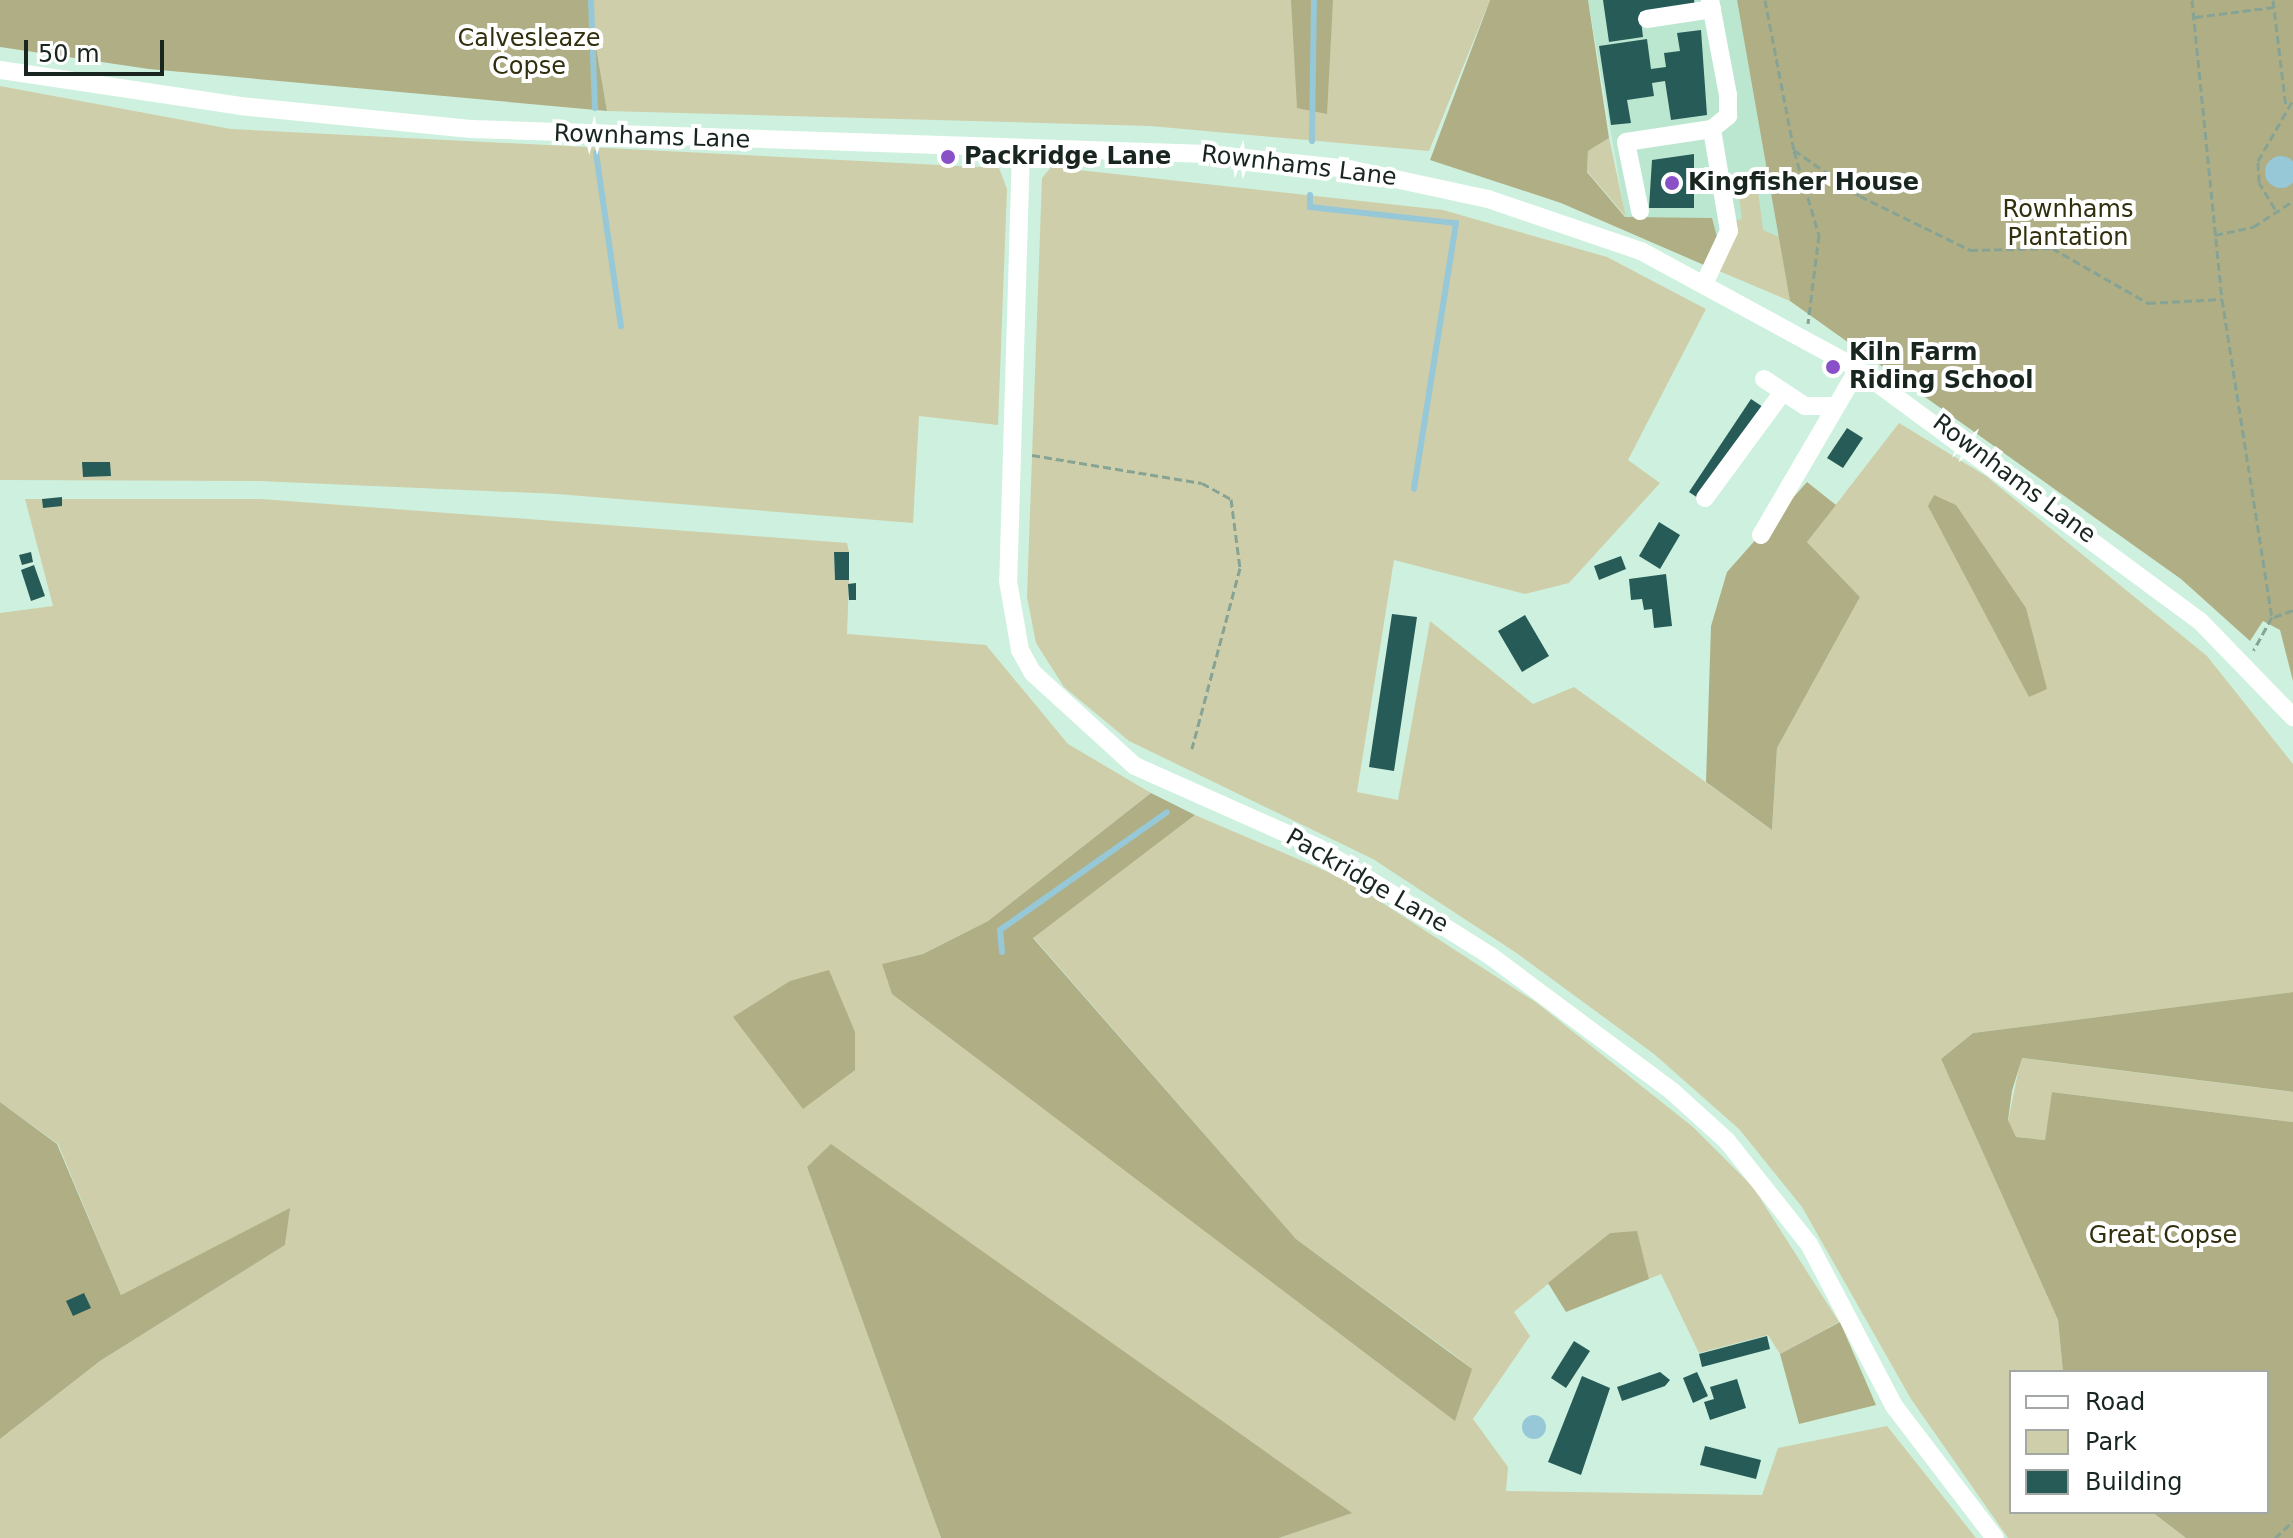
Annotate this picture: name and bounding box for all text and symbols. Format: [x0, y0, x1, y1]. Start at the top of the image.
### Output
scale bar [28, 24, 168, 74]
park label: Calvesleaze Copse [457, 25, 601, 81]
text: 50 m [38, 40, 100, 68]
street label: Rownhams Lane [553, 119, 751, 155]
street label: Rownhams Lane [1200, 140, 1398, 192]
place label: Packridge Lane [964, 143, 1171, 171]
marker: Packridge Lane [939, 148, 957, 166]
place label: Kingfisher House [1688, 169, 1919, 197]
marker: Kingfisher House [1663, 174, 1681, 192]
park label: Rownhams Plantation [2003, 196, 2133, 252]
place label: Kiln Farm Riding School [1849, 339, 2034, 395]
marker: Kiln Farm Riding School [1824, 358, 1842, 376]
street label: Rownhams Lane [1927, 408, 2101, 550]
street label: Packridge Lane [1281, 823, 1453, 939]
park label: Great Copse [2089, 1222, 2237, 1250]
legend [2009, 1370, 2269, 1514]
text: Road [2085, 1388, 2145, 1416]
text: Park [2085, 1428, 2137, 1456]
text: Building [2085, 1468, 2182, 1496]

